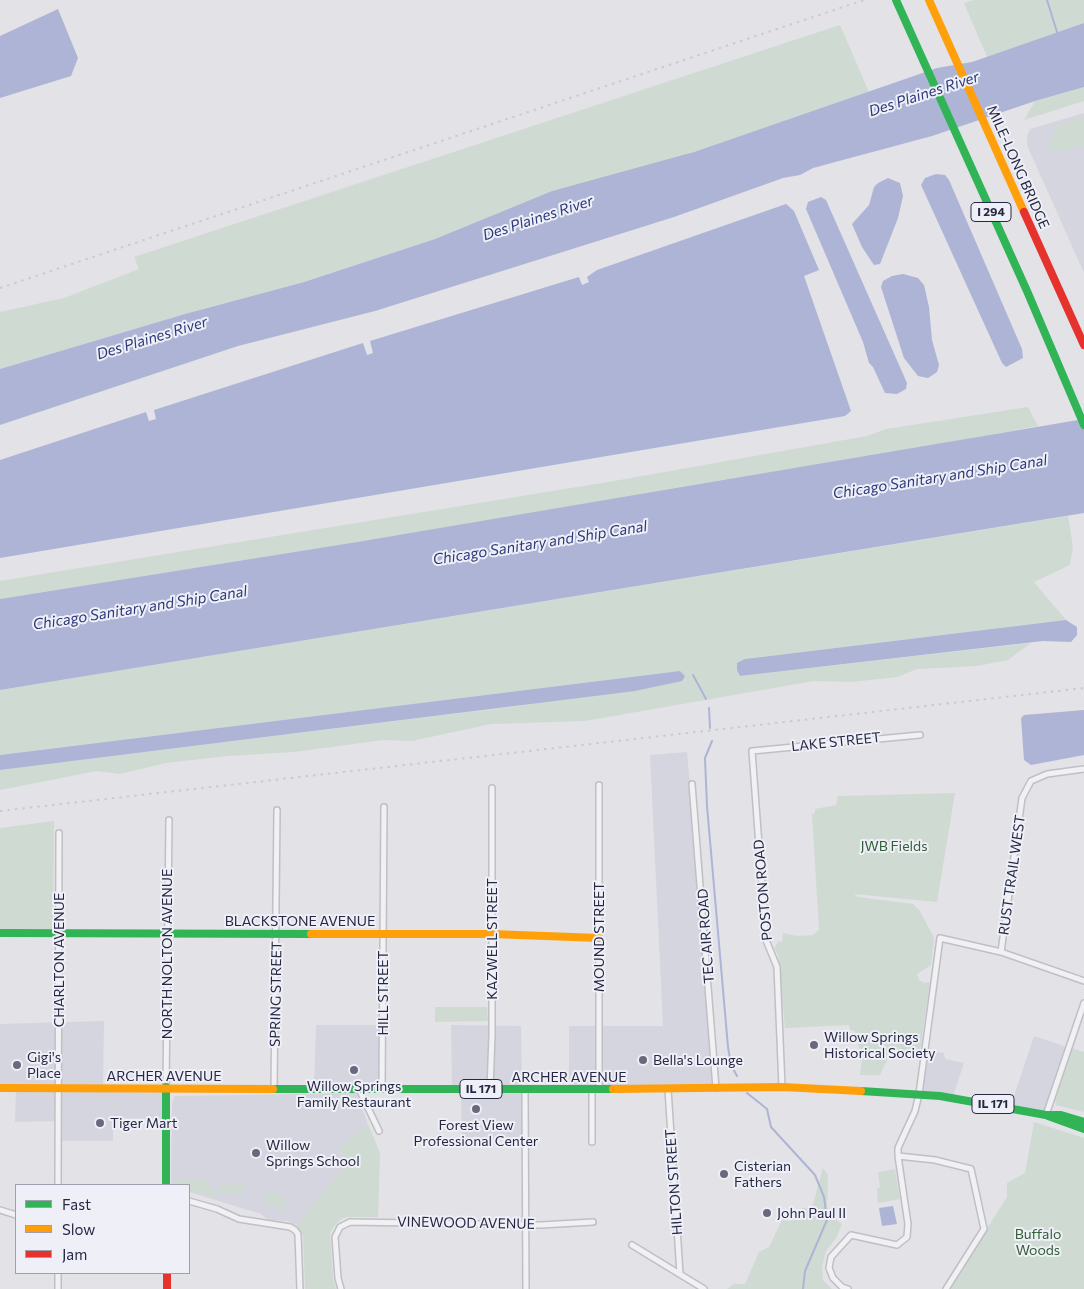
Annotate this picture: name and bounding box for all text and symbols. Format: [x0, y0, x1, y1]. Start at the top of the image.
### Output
water label: Des Plaines River [866, 68, 982, 120]
street label: MILE-LONG BRIDGE [983, 103, 1053, 231]
water label: Des Plaines River [480, 192, 596, 244]
road number: I 294 [971, 202, 1011, 222]
water label: Des Plaines River [94, 313, 210, 363]
water label: Chicago Sanitary and Ship Canal [831, 451, 1049, 503]
water label: Chicago Sanitary and Ship Canal [431, 517, 649, 569]
water label: Chicago Sanitary and Ship Canal [31, 582, 249, 634]
street label: LAKE STREET [790, 729, 882, 755]
street label: RUST TRAIL WEST [995, 814, 1029, 936]
park label: JWB Fields [860, 838, 928, 854]
street label: POSTON ROAD [750, 839, 776, 941]
street label: NORTH NOLTON AVENUE [159, 869, 175, 1039]
street label: KAZWELL STREET [484, 878, 500, 1000]
street label: MOUND STREET [591, 882, 607, 992]
street label: TEC AIR ROAD [694, 888, 718, 984]
street label: CHARLTON AVENUE [51, 893, 67, 1027]
street label: BLACKSTONE AVENUE [225, 913, 375, 929]
street label: SPRING STREET [267, 941, 285, 1047]
street label: HILL STREET [375, 950, 391, 1036]
place label: Willow Springs Historical Society [824, 1029, 935, 1062]
marker: Willow Springs Historical Society [808, 1039, 820, 1051]
place label: Gigi's Place [27, 1049, 61, 1082]
place label: Bella's Lounge [653, 1052, 743, 1068]
marker: Bella's Lounge [637, 1054, 649, 1066]
marker: Gigi's Place [11, 1059, 23, 1071]
marker: Willow Springs Family Restaurant [348, 1064, 360, 1076]
street label: ARCHER AVENUE [107, 1068, 221, 1084]
street label: ARCHER AVENUE [512, 1069, 626, 1085]
place label: Willow Springs Family Restaurant [297, 1078, 411, 1110]
road number: IL 171 [460, 1080, 502, 1098]
road number: IL 171 [972, 1094, 1014, 1114]
marker: Forest View Professional Center [470, 1103, 482, 1115]
place label: Tiger Mart [110, 1115, 178, 1131]
marker: Tiger Mart [94, 1117, 106, 1129]
place label: Forest View Professional Center [414, 1117, 538, 1150]
street label: HILTON STREET [662, 1128, 686, 1236]
place label: Willow Springs School [266, 1137, 360, 1170]
marker: Willow Springs School [250, 1147, 262, 1159]
place label: Cisterian Fathers [734, 1158, 791, 1190]
marker: Cisterian Fathers [718, 1168, 730, 1180]
legend [15, 1184, 190, 1274]
text: Fast [62, 1195, 91, 1213]
place label: John Paul II [777, 1205, 846, 1221]
marker: John Paul II [761, 1207, 773, 1219]
street label: VINEWOOD AVENUE [397, 1213, 535, 1233]
text: Slow [62, 1220, 95, 1238]
park label: Buffalo Woods [1015, 1226, 1061, 1258]
text: Jam [62, 1245, 87, 1263]

